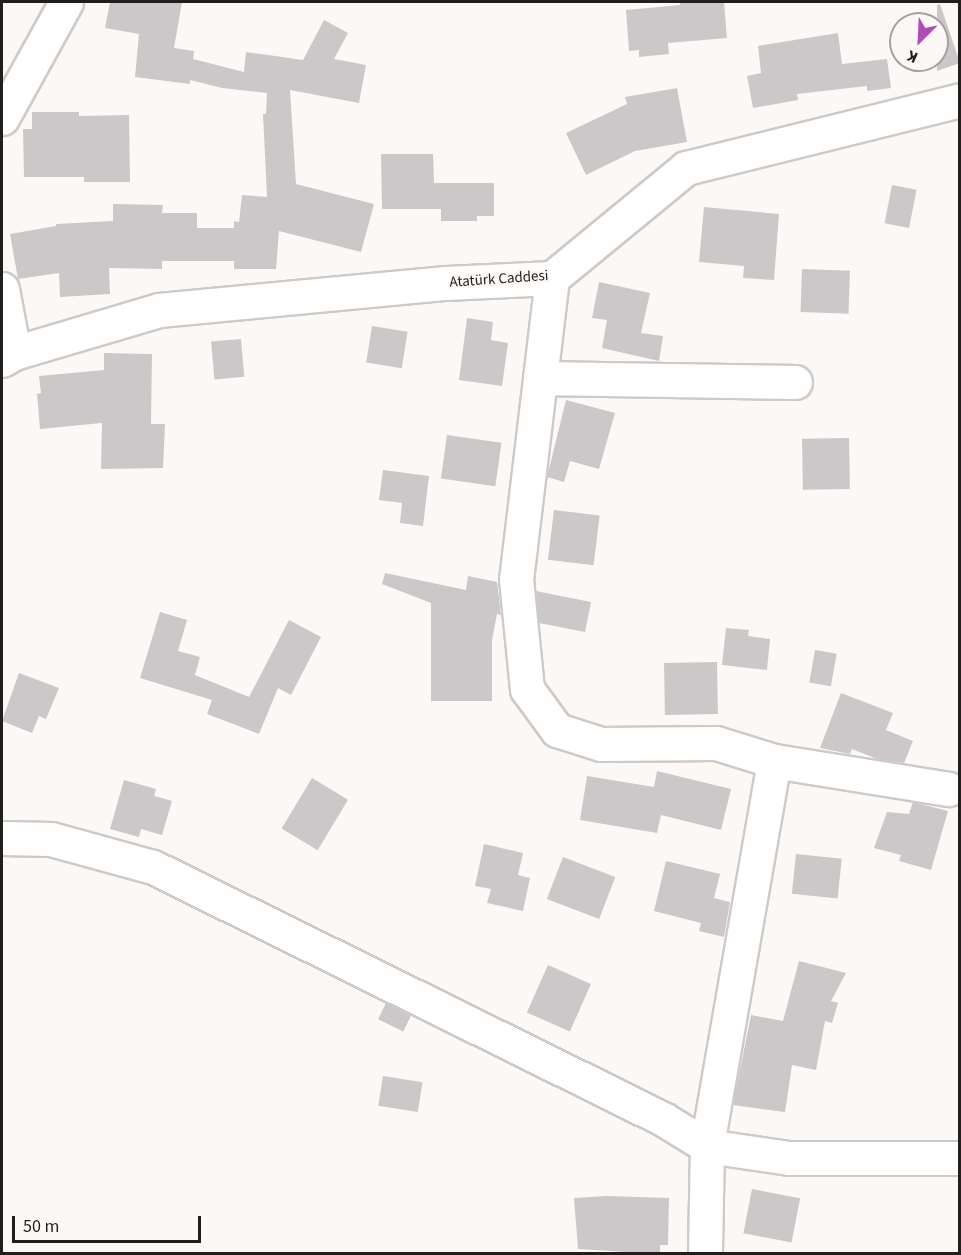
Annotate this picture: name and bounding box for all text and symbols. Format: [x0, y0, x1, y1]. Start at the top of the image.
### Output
north arrow [889, 12, 949, 72]
text: K [904, 45, 921, 69]
street label: Atatürk Caddesi [449, 267, 549, 291]
scale bar [15, 1204, 204, 1242]
text: 50 m [23, 1214, 59, 1239]

